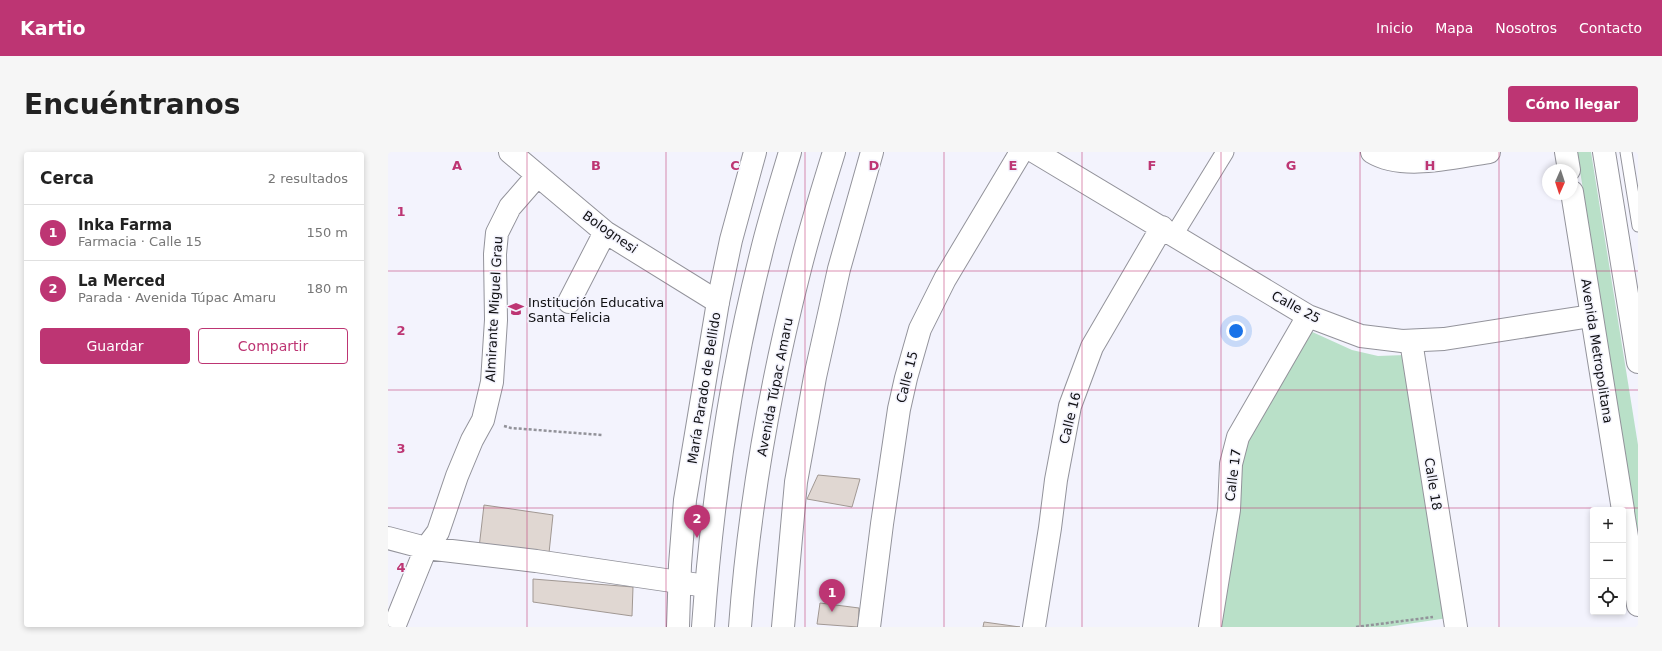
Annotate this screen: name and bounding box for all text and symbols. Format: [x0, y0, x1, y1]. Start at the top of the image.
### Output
text: Kartio [20, 17, 86, 39]
text: Inicio [1376, 20, 1413, 36]
text: Mapa [1435, 20, 1473, 36]
text: Nosotros [1495, 20, 1557, 36]
text: Contacto [1579, 20, 1642, 36]
button: Cómo llegar [1508, 86, 1638, 122]
text: Encuéntranos [24, 88, 240, 121]
text: A [452, 158, 462, 173]
text: B [591, 158, 601, 173]
text: C [730, 158, 740, 173]
text: D [869, 158, 880, 173]
text: E [1009, 158, 1017, 173]
text: F [1148, 158, 1156, 173]
text: G [1286, 158, 1296, 173]
text: H [1425, 158, 1435, 173]
north arrow [1542, 164, 1578, 200]
text: Cerca [40, 168, 94, 188]
text: 2 resultados [268, 171, 348, 186]
text: 1 [396, 204, 406, 219]
street label: Bolognesi [580, 208, 640, 256]
text: Inka Farma [78, 216, 172, 234]
text: 1 [48, 225, 58, 240]
text: 150 m [306, 225, 348, 240]
text: Farmacia · Calle 15 [78, 234, 202, 249]
street label: Almirante Miguel Grau [483, 236, 505, 382]
text: La Merced [78, 272, 165, 290]
street label: Avenida Metropolitana [1578, 278, 1616, 424]
text: 2 [48, 281, 58, 296]
text: 180 m [306, 281, 348, 296]
street label: Calle 25 [1269, 288, 1323, 326]
text: Parada · Avenida Túpac Amaru [78, 290, 276, 305]
place label: Institución Educativa Santa Felicia [528, 295, 664, 325]
school or university icon: Institución Educativa Santa Felicia [507, 300, 525, 318]
street label: María Parado de Bellido [685, 311, 723, 465]
street label: Avenida Túpac Amaru [754, 316, 796, 458]
your location [1226, 321, 1246, 341]
text: 2 [396, 323, 406, 338]
button: Guardar [40, 328, 190, 364]
button: Compartir [198, 328, 348, 364]
street label: Calle 15 [893, 349, 921, 405]
street label: Calle 16 [1056, 390, 1084, 446]
text: 3 [396, 441, 406, 456]
street label: Calle 17 [1222, 448, 1244, 502]
street label: Calle 18 [1421, 457, 1445, 511]
pin: 2 [684, 505, 710, 538]
map controls [1590, 507, 1626, 615]
button: + [1590, 507, 1626, 543]
button: − [1590, 543, 1626, 579]
text: 4 [396, 560, 406, 575]
pin: 1 [819, 579, 845, 612]
button: locate [1590, 579, 1626, 615]

